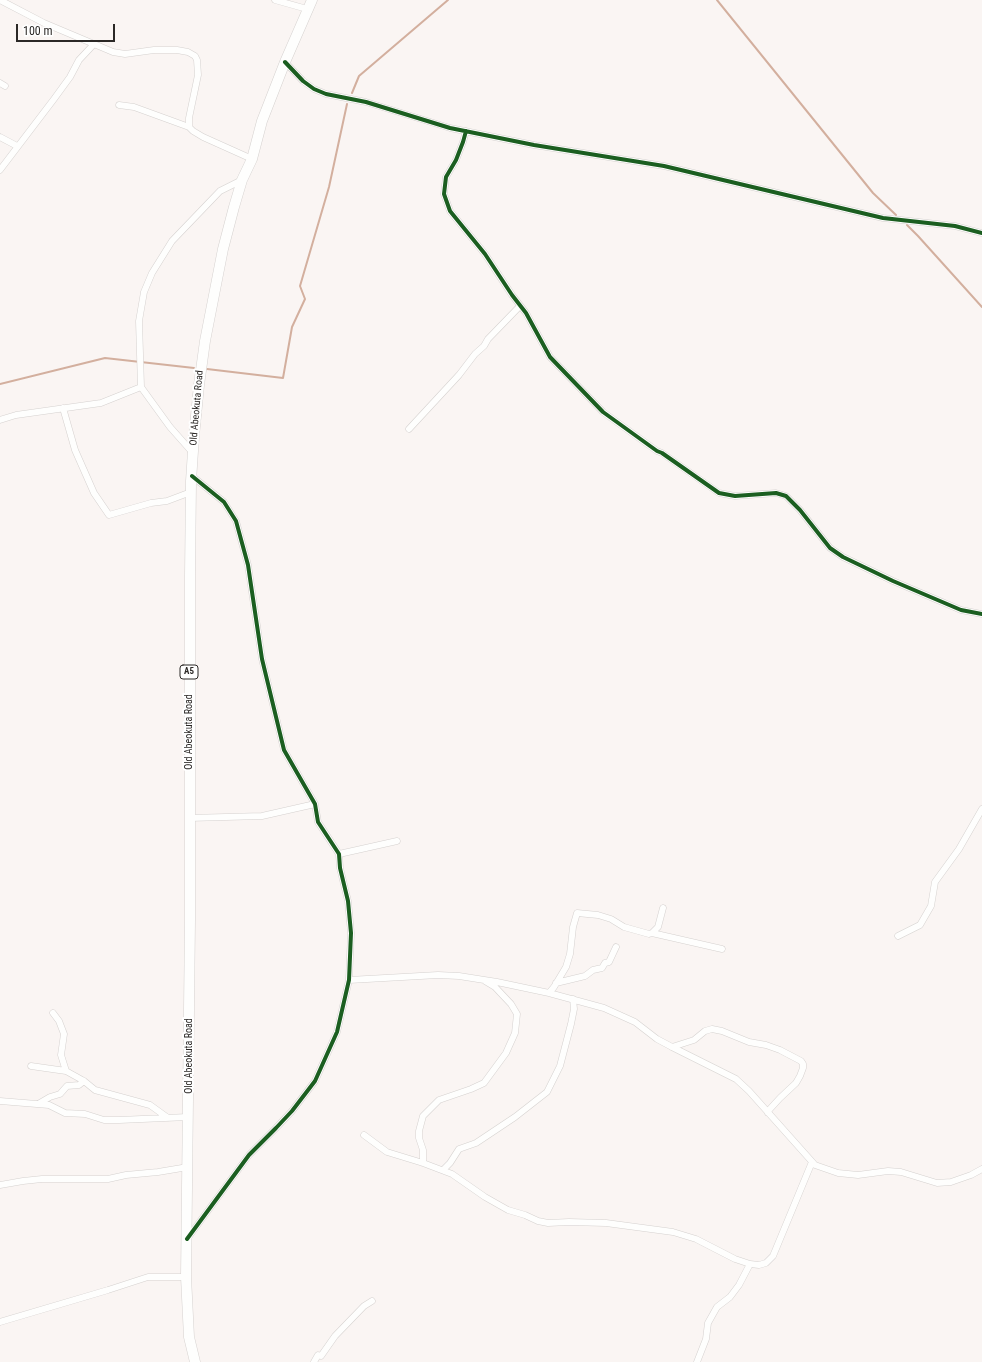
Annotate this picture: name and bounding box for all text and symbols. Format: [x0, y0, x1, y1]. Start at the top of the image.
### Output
scale bar [18, 16, 117, 42]
text: 100 m [23, 24, 53, 38]
street label: Old Abeokuta Road [188, 370, 206, 446]
road number: A5 [180, 665, 198, 679]
street label: Old Abeokuta Road [183, 694, 195, 770]
street label: Old Abeokuta Road [183, 1018, 195, 1094]

